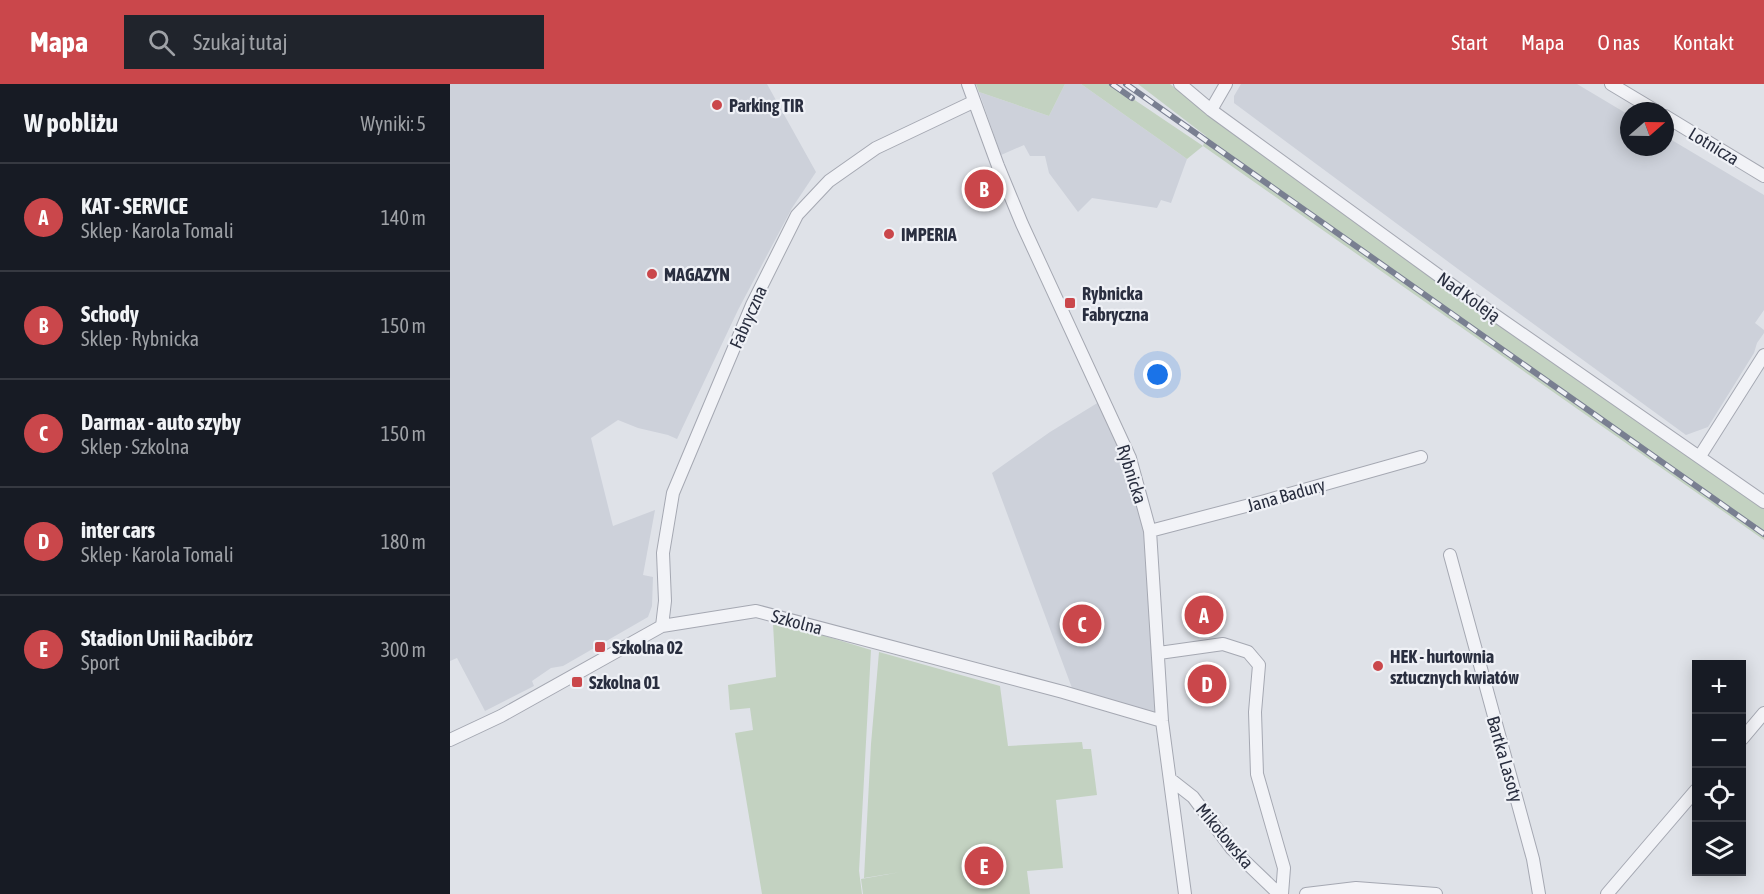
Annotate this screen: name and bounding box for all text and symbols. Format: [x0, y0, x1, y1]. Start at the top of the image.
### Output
search box [124, 15, 544, 69]
text: Mapa [30, 26, 88, 58]
icon: search [145, 26, 178, 59]
text: Szukaj tutaj [193, 29, 287, 55]
text: Start [1451, 30, 1488, 54]
text: Mapa [1521, 30, 1564, 54]
text: O nas [1597, 30, 1640, 54]
text: Kontakt [1673, 30, 1734, 54]
place label: Parking TIR [729, 95, 804, 116]
marker: Parking TIR [710, 98, 724, 112]
north arrow [1620, 102, 1674, 156]
text: W pobliżu [24, 108, 118, 138]
text: Wyniki: 5 [360, 112, 426, 135]
street label: Lotnicza [1685, 123, 1743, 169]
pin: B [964, 166, 1004, 212]
text: KAT - SERVICE [81, 193, 188, 219]
text: A [39, 206, 48, 229]
text: 140 m [381, 206, 426, 229]
text: Sklep · Karola Tomali [81, 219, 234, 242]
place label: IMPERIA [901, 224, 957, 245]
marker: IMPERIA [882, 227, 896, 241]
place label: MAGAZYN [664, 264, 730, 285]
marker: MAGAZYN [645, 267, 659, 281]
street label: Nad Koleją [1433, 268, 1505, 326]
street label: Fabryczna [725, 282, 771, 352]
place label: Rybnicka Fabryczna [1082, 283, 1149, 325]
marker: Rybnicka Fabryczna [1063, 296, 1077, 310]
text: Schody [81, 301, 139, 327]
text: B [39, 314, 48, 337]
text: 150 m [381, 314, 426, 337]
text: Sklep · Rybnicka [81, 327, 199, 350]
your location [1143, 360, 1172, 389]
text: Darmax - auto szyby [81, 409, 241, 435]
text: C [39, 422, 48, 445]
text: 150 m [381, 422, 426, 445]
text: Sklep · Szkolna [81, 435, 189, 458]
street label: Rybnicka [1113, 442, 1151, 506]
street label: Jana Badury [1244, 474, 1328, 516]
text: inter cars [81, 517, 155, 543]
text: D [38, 530, 49, 553]
text: 180 m [381, 530, 426, 553]
text: Sklep · Karola Tomali [81, 543, 234, 566]
pin: A [1184, 592, 1224, 638]
pin: C [1062, 602, 1102, 646]
street label: Szkolna [769, 605, 825, 639]
text: Stadion Unii Racibórz [81, 625, 253, 651]
place label: Szkolna 02 [612, 637, 683, 658]
text: E [39, 638, 48, 661]
text: 300 m [381, 638, 426, 661]
marker: Szkolna 02 [593, 640, 607, 654]
place label: HEK - hurtownia sztucznych kwiatów [1390, 646, 1519, 688]
text: Sport [81, 651, 120, 674]
marker: HEK - hurtownia sztucznych kwiatów [1371, 659, 1385, 673]
map controls [1692, 660, 1746, 876]
button: + [1692, 660, 1746, 714]
pin: D [1188, 662, 1227, 706]
place label: Szkolna 01 [589, 672, 660, 693]
marker: Szkolna 01 [570, 675, 584, 689]
street label: Bartka Lasoty [1483, 713, 1527, 805]
button: − [1692, 714, 1746, 768]
button: locate [1692, 768, 1746, 822]
street label: Mikołowska [1192, 799, 1258, 873]
button: layers [1692, 822, 1746, 876]
pin: E [964, 844, 1004, 888]

